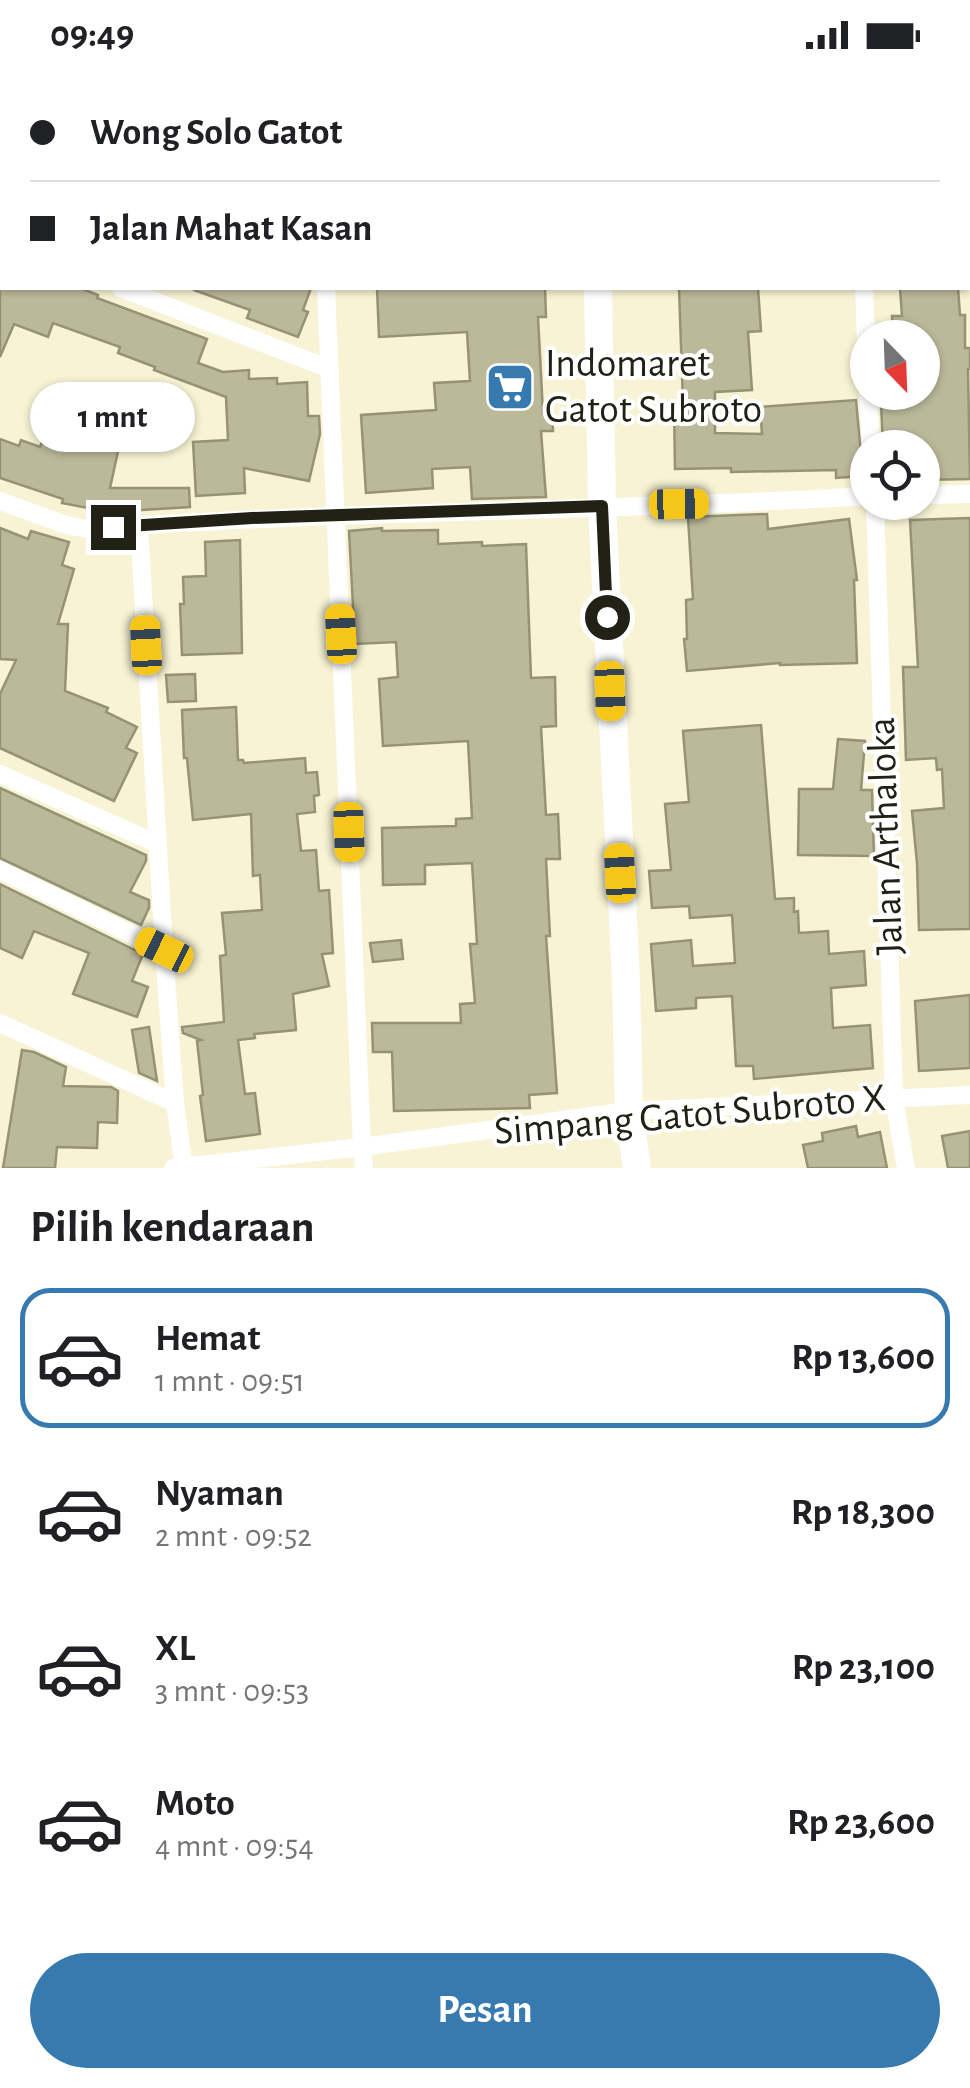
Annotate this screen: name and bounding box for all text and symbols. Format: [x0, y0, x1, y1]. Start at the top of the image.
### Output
text: 09:49 [50, 16, 134, 54]
text: Wong Solo Gatot [90, 114, 342, 152]
text: Jalan Mahat Kasan [90, 210, 372, 248]
north arrow [850, 320, 940, 410]
map controls [850, 320, 940, 520]
place label: Indomaret Gatot Subroto [545, 344, 762, 430]
supermarket icon: Indomaret Gatot Subroto [484, 361, 536, 413]
callout: 1 mnt [31, 382, 196, 452]
text: 1 mnt [78, 401, 147, 433]
button: locate [850, 430, 940, 520]
car [649, 488, 709, 520]
route end [91, 505, 136, 550]
route start [585, 595, 630, 640]
car [324, 603, 358, 665]
car [129, 614, 163, 676]
car [594, 660, 626, 722]
street label: Jalan Arthaloka [862, 716, 910, 956]
car [333, 801, 365, 863]
car [603, 842, 637, 904]
car [130, 923, 198, 977]
street label: Simpang Gatot Subroto X [492, 1078, 888, 1152]
text: Pilih kendaraan [30, 1205, 315, 1250]
icon: car [35, 1313, 125, 1403]
text: Hemat [155, 1320, 260, 1358]
text: Rp 13,600 [791, 1339, 935, 1377]
text: 1 mnt · 09:51 [155, 1365, 305, 1397]
icon: car [35, 1468, 125, 1558]
text: Nyaman [155, 1475, 284, 1513]
text: Rp 18,300 [791, 1494, 935, 1532]
text: 2 mnt · 09:52 [155, 1520, 312, 1552]
icon: car [35, 1623, 125, 1713]
text: XL [155, 1630, 195, 1668]
text: Rp 23,100 [792, 1649, 935, 1687]
text: 3 mnt · 09:53 [155, 1675, 309, 1707]
icon: car [35, 1778, 125, 1868]
text: Moto [155, 1785, 235, 1823]
text: Rp 23,600 [787, 1804, 935, 1842]
text: 4 mnt · 09:54 [155, 1830, 314, 1862]
button: Pesan [30, 1953, 940, 2068]

